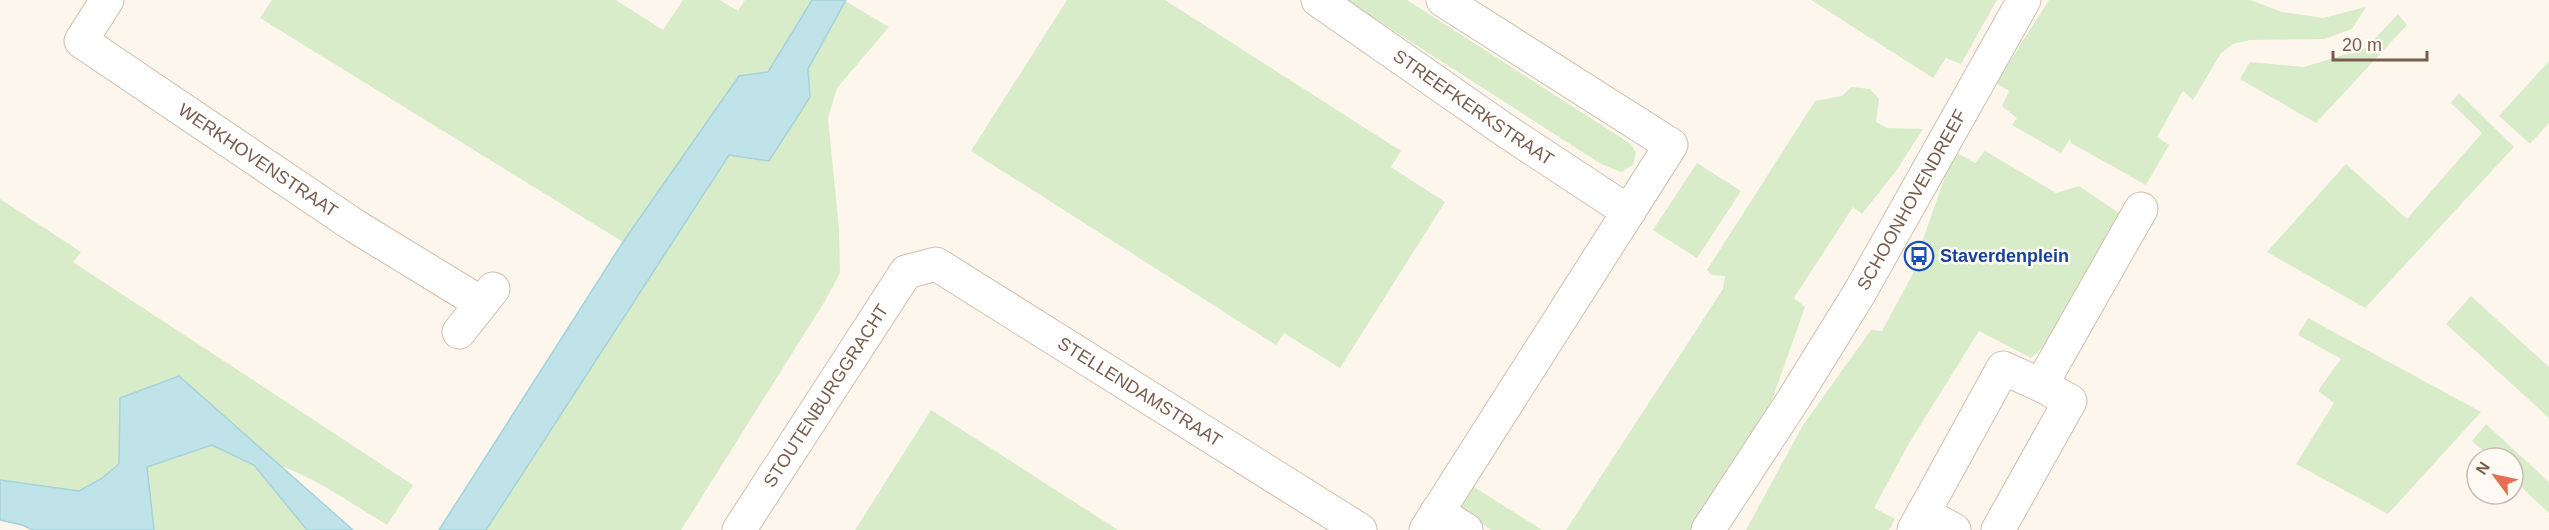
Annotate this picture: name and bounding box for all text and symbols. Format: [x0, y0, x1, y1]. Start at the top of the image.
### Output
scale bar [2333, 24, 2428, 62]
text: 20 m [2342, 35, 2382, 55]
street label: STREEFKERKSTRAAT [1390, 46, 1557, 169]
street label: WERKHOVENSTRAAT [174, 100, 341, 221]
street label: SCHOONHOVENDREEF [1853, 106, 1970, 294]
bus stop icon: Staverdenplein [1903, 240, 1935, 272]
place label: Staverdenplein [1940, 246, 2069, 266]
street label: STOUTENBURGGRACHT [759, 301, 892, 491]
street label: STELLENDAMSTRAAT [1054, 333, 1226, 451]
north arrow [2465, 446, 2525, 506]
text: N [2473, 459, 2493, 478]

